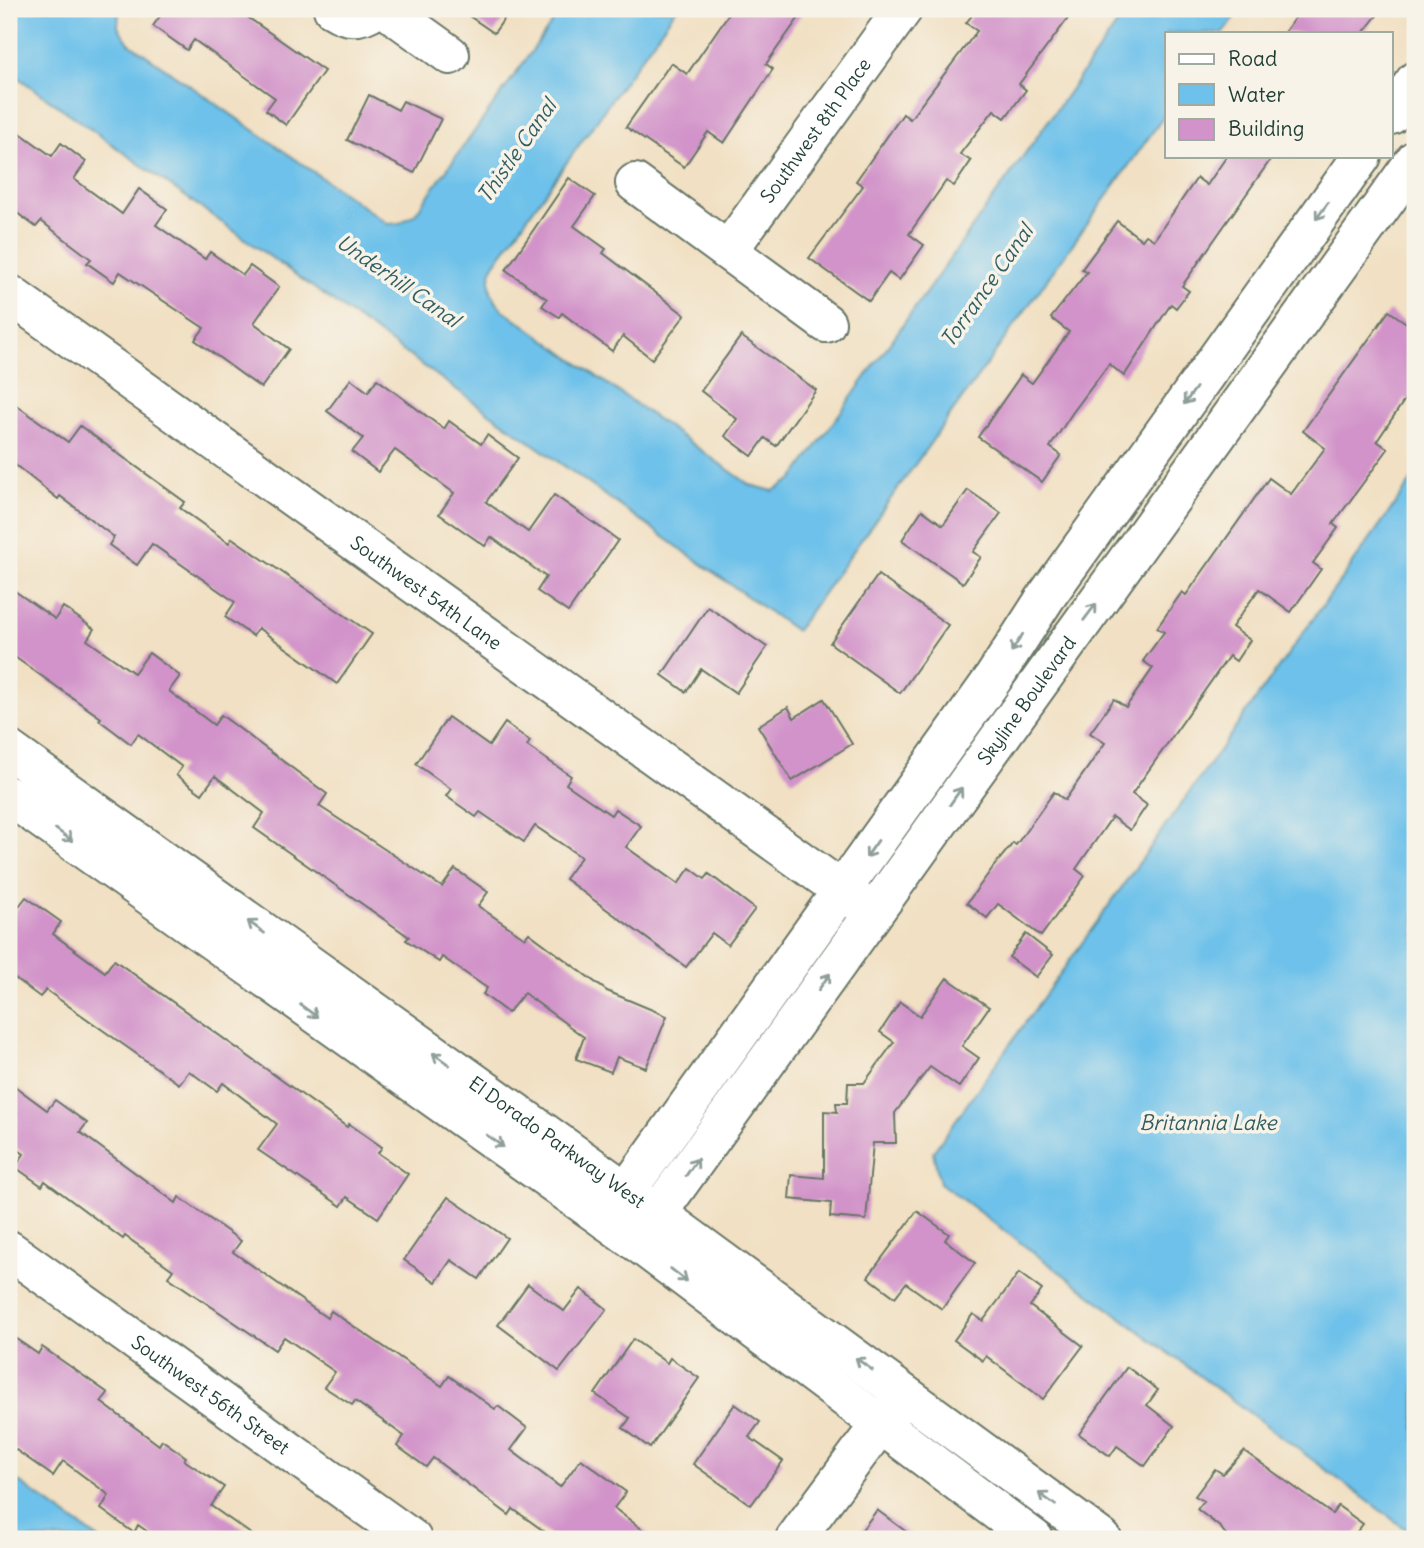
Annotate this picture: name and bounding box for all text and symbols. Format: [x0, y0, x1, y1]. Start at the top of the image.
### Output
legend [1165, 32, 1392, 158]
text: Road [1228, 45, 1277, 72]
street label: Southwest 8th Place [755, 53, 876, 208]
text: Water [1228, 81, 1286, 108]
water label: Thistle Canal [471, 91, 564, 208]
text: Building [1228, 115, 1304, 142]
one-way arrow [1315, 201, 1329, 220]
water label: Torrance Canal [934, 216, 1041, 352]
water label: Underhill Canal [331, 228, 468, 335]
one-way arrow [1183, 386, 1197, 405]
street label: Southwest 54th Lane [346, 530, 507, 655]
one-way arrow [1082, 604, 1097, 622]
street label: Skyline Boulevard [972, 631, 1081, 770]
one-way arrow [1009, 632, 1023, 652]
one-way arrow [949, 787, 963, 806]
one-way arrow [54, 828, 73, 843]
one-way arrow [865, 839, 879, 858]
one-way arrow [247, 920, 266, 934]
one-way arrow [817, 973, 831, 992]
one-way arrow [299, 1004, 318, 1018]
one-way arrow [432, 1052, 451, 1066]
street label: El Dorado Parkway West [464, 1071, 650, 1213]
water label: Britannia Lake [1139, 1109, 1278, 1136]
one-way arrow [485, 1134, 504, 1148]
one-way arrow [685, 1158, 699, 1177]
one-way arrow [670, 1267, 688, 1282]
street label: Southwest 56th Street [127, 1330, 294, 1459]
one-way arrow [855, 1357, 874, 1371]
one-way arrow [1038, 1492, 1057, 1506]

